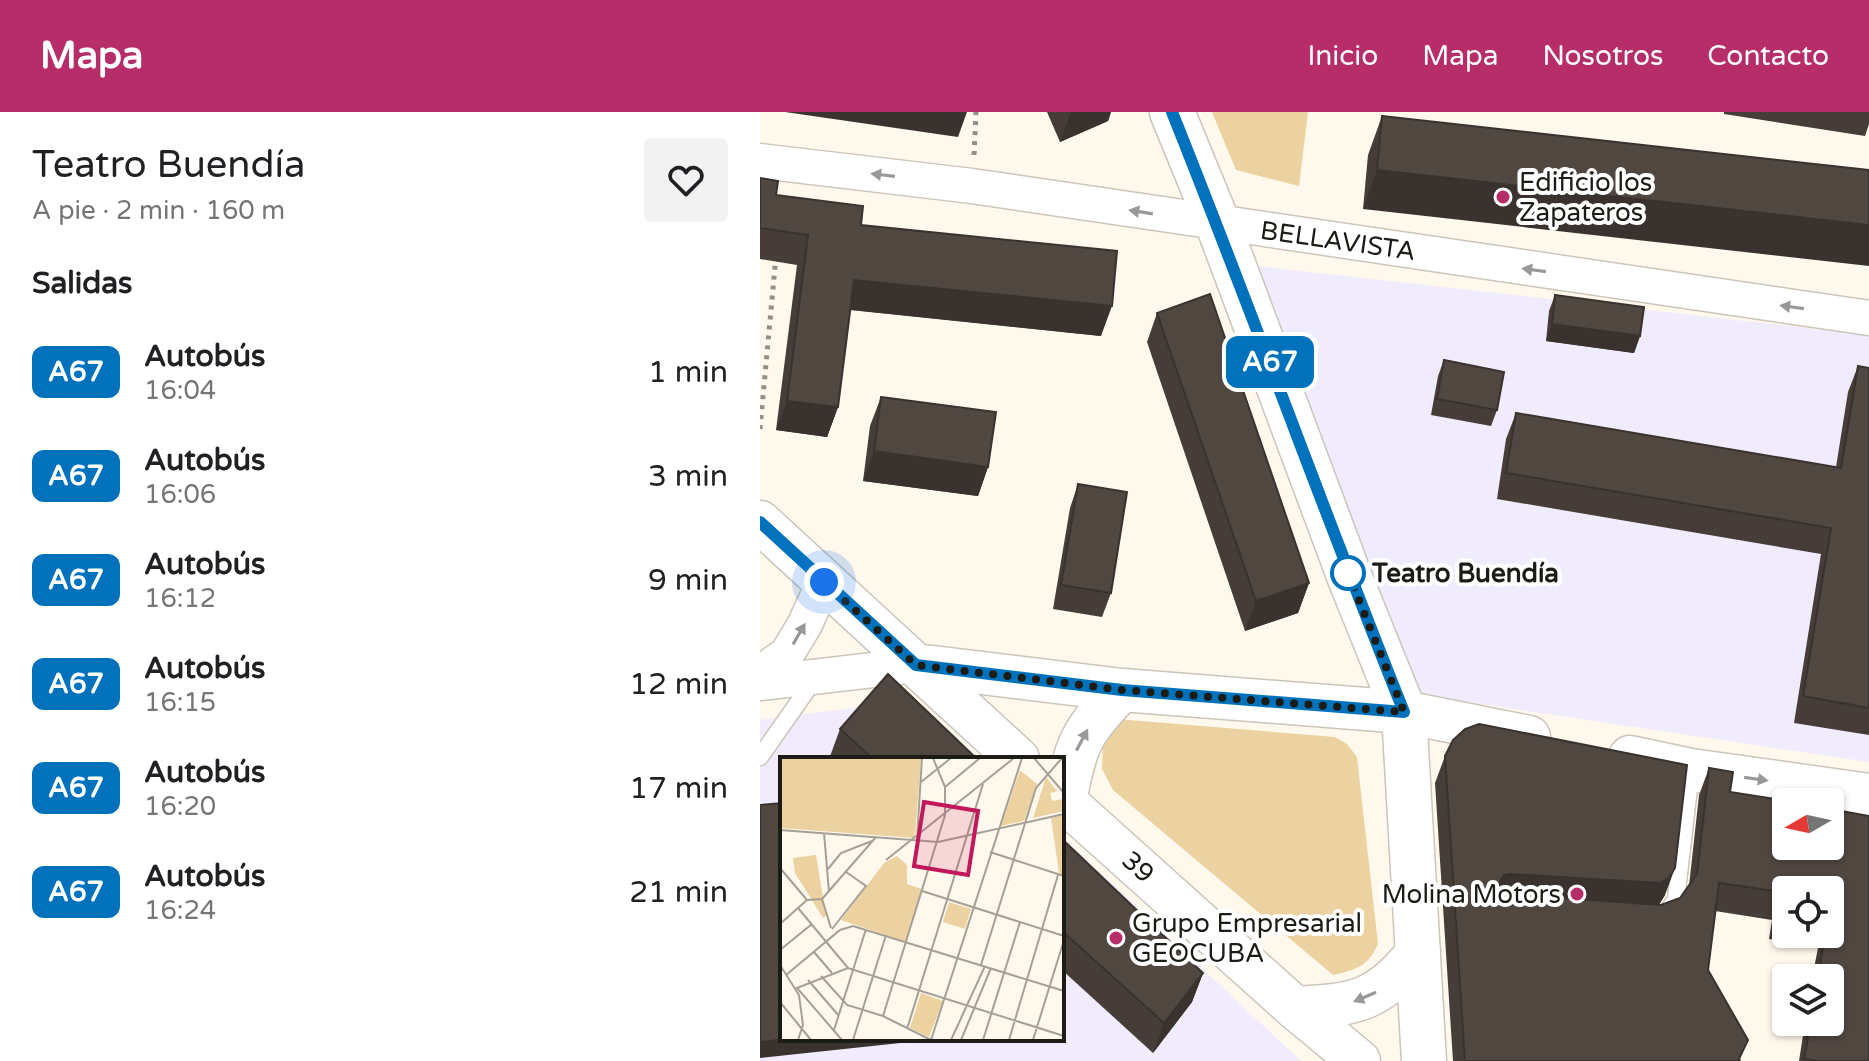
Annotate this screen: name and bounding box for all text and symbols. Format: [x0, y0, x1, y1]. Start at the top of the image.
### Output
text: Mapa [40, 33, 143, 79]
text: Inicio [1308, 39, 1378, 73]
text: Mapa [1422, 39, 1498, 73]
text: Nosotros [1542, 39, 1663, 73]
text: Contacto [1707, 39, 1829, 73]
button: heart [644, 138, 728, 222]
text: Teatro Buendía [32, 142, 305, 188]
place label: Edificio los Zapateros [1519, 167, 1652, 228]
one-way arrow [870, 169, 895, 182]
marker: Edificio los Zapateros [1494, 188, 1512, 206]
text: A pie · 2 min · 160 m [32, 195, 285, 226]
one-way arrow [1128, 205, 1153, 218]
street label: BELLAVISTA [1258, 215, 1418, 267]
one-way arrow [1522, 263, 1547, 276]
text: Salidas [32, 265, 132, 302]
one-way arrow [1779, 300, 1804, 313]
line badge: A67 [1224, 336, 1316, 388]
text: Autobús [144, 338, 265, 375]
text: A67 [1242, 345, 1298, 379]
text: 1 min [648, 354, 728, 391]
text: A67 [48, 355, 104, 389]
text: 16:04 [144, 375, 216, 406]
text: Autobús [144, 442, 265, 479]
text: 3 min [648, 458, 728, 495]
text: A67 [48, 459, 104, 493]
text: 16:06 [144, 479, 216, 510]
text: Autobús [144, 546, 265, 583]
marker: Teatro Buendía [1331, 556, 1365, 590]
place label: Teatro Buendía [1371, 558, 1559, 589]
text: 9 min [648, 562, 728, 599]
your location [804, 562, 844, 602]
text: A67 [48, 563, 104, 597]
text: 16:12 [144, 583, 216, 614]
one-way arrow [792, 623, 806, 645]
text: Autobús [144, 650, 265, 687]
text: 12 min [629, 666, 728, 703]
text: A67 [48, 667, 104, 701]
text: 16:15 [144, 687, 216, 718]
one-way arrow [1075, 728, 1088, 751]
text: Autobús [144, 754, 265, 791]
inset map [780, 757, 1064, 1041]
text: 17 min [629, 770, 728, 807]
text: A67 [48, 771, 104, 805]
one-way arrow [1744, 773, 1769, 786]
north arrow [1772, 788, 1844, 860]
map controls [1772, 788, 1844, 1036]
text: 16:20 [144, 791, 216, 822]
street label: 39 [1115, 845, 1161, 889]
text: Autobús [144, 858, 265, 895]
text: 21 min [629, 874, 728, 911]
text: A67 [48, 875, 104, 909]
button: locate [1772, 876, 1844, 948]
place label: Molina Motors [1382, 879, 1561, 910]
marker: Molina Motors [1568, 885, 1586, 903]
text: 16:24 [144, 895, 216, 926]
place label: Grupo Empresarial GEOCUBA [1132, 908, 1362, 969]
marker: Grupo Empresarial GEOCUBA [1107, 929, 1125, 947]
button: layers [1772, 964, 1844, 1036]
one-way arrow [1353, 991, 1377, 1004]

